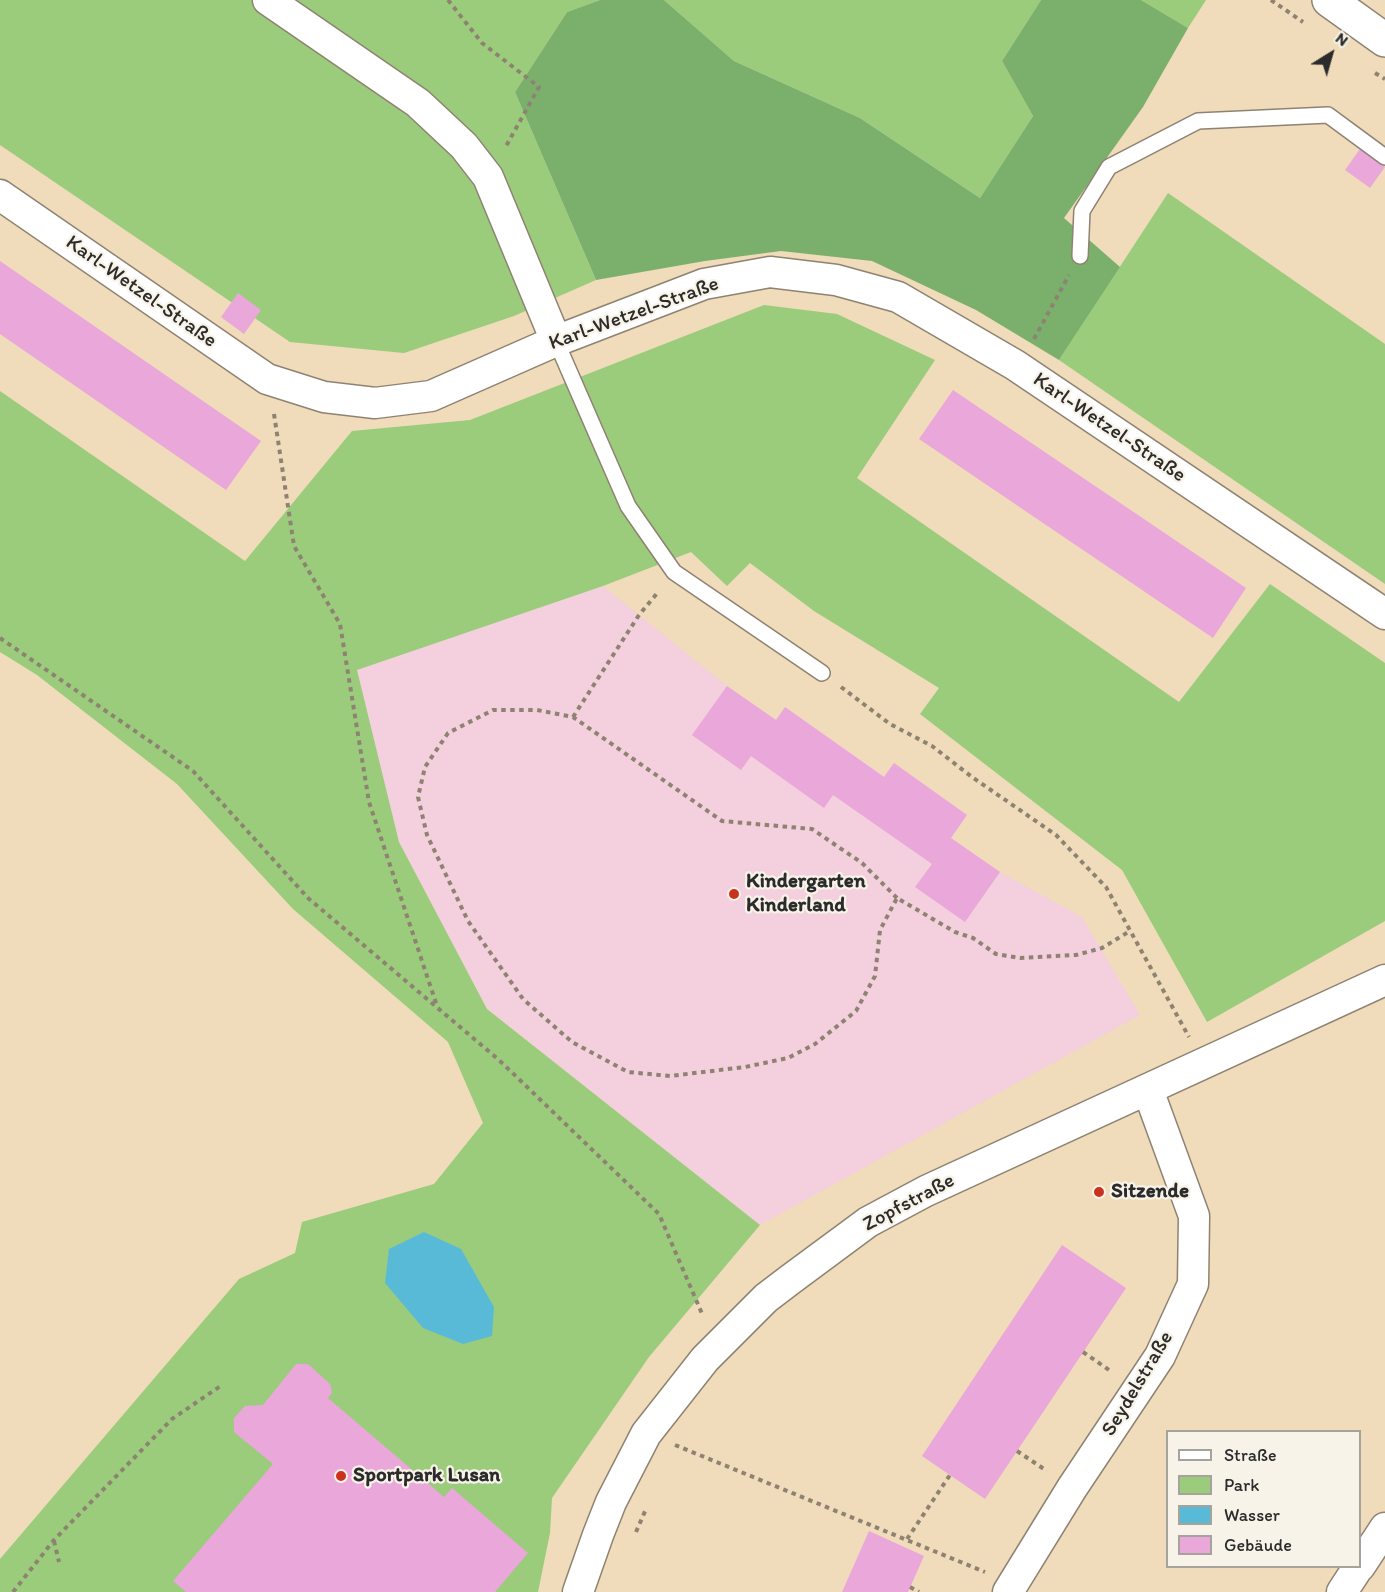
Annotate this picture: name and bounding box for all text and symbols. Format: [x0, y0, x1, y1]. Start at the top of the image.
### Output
north arrow [1301, 24, 1361, 84]
text: N [1332, 28, 1352, 50]
street label: Karl-Wetzel-Straße [60, 230, 222, 354]
street label: Karl-Wetzel-Straße [546, 272, 722, 356]
street label: Karl-Wetzel-Straße [1028, 368, 1190, 488]
place label: Kindergarten Kinderland [746, 869, 866, 919]
marker: Kindergarten Kinderland [727, 887, 741, 901]
street label: Zopfstraße [859, 1168, 959, 1238]
place label: Sitzende [1111, 1179, 1189, 1205]
marker: Sitzende [1092, 1185, 1106, 1199]
street label: Seydelstraße [1097, 1327, 1179, 1441]
legend [1166, 1430, 1361, 1568]
text: Straße [1224, 1444, 1277, 1466]
place label: Sportpark Lusan [353, 1463, 500, 1489]
marker: Sportpark Lusan [334, 1469, 348, 1483]
text: Park [1224, 1474, 1259, 1496]
text: Wasser [1224, 1504, 1280, 1526]
text: Gebäude [1224, 1534, 1292, 1556]

